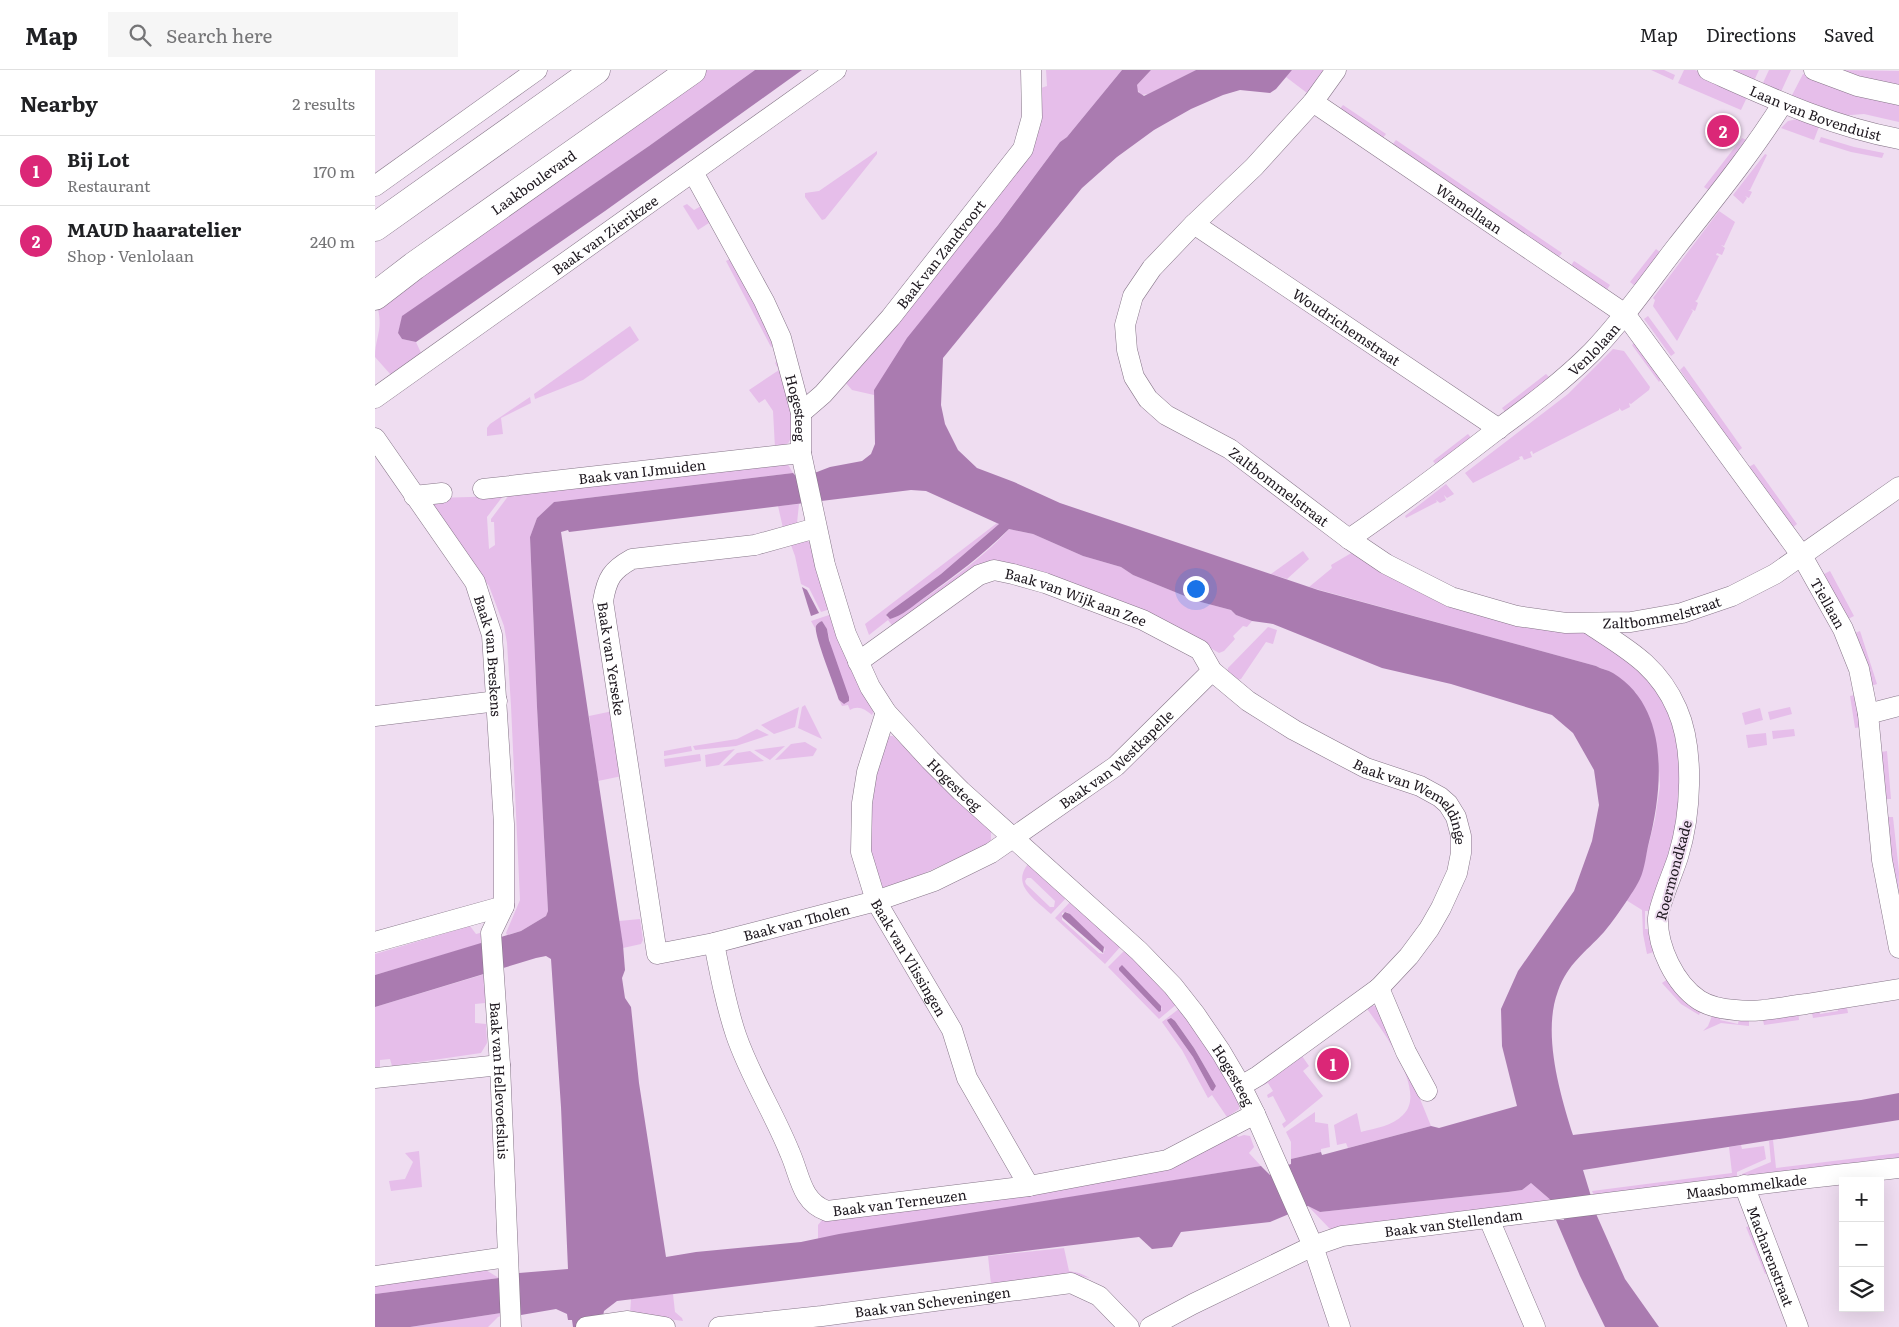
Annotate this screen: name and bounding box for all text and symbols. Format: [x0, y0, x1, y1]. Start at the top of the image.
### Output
search box [108, 12, 458, 57]
text: Map [25, 17, 78, 52]
icon: search [126, 21, 154, 49]
text: Search here [166, 21, 272, 49]
text: Map [1640, 21, 1678, 48]
text: Directions [1706, 21, 1796, 48]
text: Saved [1824, 21, 1874, 48]
street label: Laan van Bovenduist [1747, 80, 1884, 145]
text: Nearby [20, 87, 98, 118]
text: 2 results [292, 91, 355, 115]
pin: 2 [1707, 112, 1739, 150]
text: Bij Lot [67, 145, 130, 173]
street label: Laakboulevard [486, 145, 580, 219]
text: 1 [33, 159, 39, 183]
text: 170 m [313, 159, 355, 183]
text: Restaurant [67, 173, 151, 197]
street label: Wamellaan [1432, 178, 1507, 238]
street label: Baak van Zierikzee [548, 190, 662, 279]
street label: Baak van Zandvoort [891, 195, 990, 313]
text: MAUD haaratelier [67, 215, 241, 243]
text: 2 [32, 229, 40, 253]
text: 240 m [310, 229, 355, 253]
text: Shop · Venlolaan [67, 243, 194, 267]
street label: Woudrichemstraat [1289, 283, 1405, 370]
street label: Venlolaan [1563, 318, 1624, 380]
street label: Hogesteeg [781, 372, 811, 442]
street label: Zaltbommelstraat [1225, 442, 1334, 531]
street label: Baak van IJmuiden [577, 454, 707, 488]
street label: Baak van Wijk aan Zee [1003, 563, 1150, 631]
street label: Tiellaan [1806, 574, 1851, 632]
your location [1183, 576, 1209, 602]
street label: Zaltbommelstraat [1602, 590, 1724, 632]
street label: Baak van Breskens [470, 592, 507, 717]
street label: Baak van Yerseke [593, 600, 630, 717]
street label: Baak van Westkapelle [1055, 705, 1178, 813]
street label: Hogesteeg [923, 753, 987, 815]
street label: Baak van Wemeldinge [1350, 753, 1471, 845]
street label: Roermondkade [1650, 818, 1696, 922]
street label: Baak van Vlissingen [867, 895, 952, 1020]
street label: Baak van Tholen [741, 898, 852, 945]
street label: Baak van Hellevoetsluis [486, 1001, 514, 1159]
street label: Hogesteeg [1208, 1040, 1259, 1109]
pin: 1 [1317, 1045, 1349, 1083]
street label: Maasbommelkade [1684, 1168, 1808, 1203]
map controls [1839, 1177, 1884, 1312]
button: + [1839, 1177, 1884, 1222]
street label: Baak van Terneuzen [831, 1184, 968, 1220]
street label: Macharenstraat [1743, 1203, 1799, 1310]
street label: Baak van Stellendam [1383, 1204, 1524, 1241]
button: − [1839, 1222, 1884, 1267]
button: layers [1839, 1267, 1884, 1312]
street label: Baak van Scheveningen [853, 1281, 1012, 1322]

